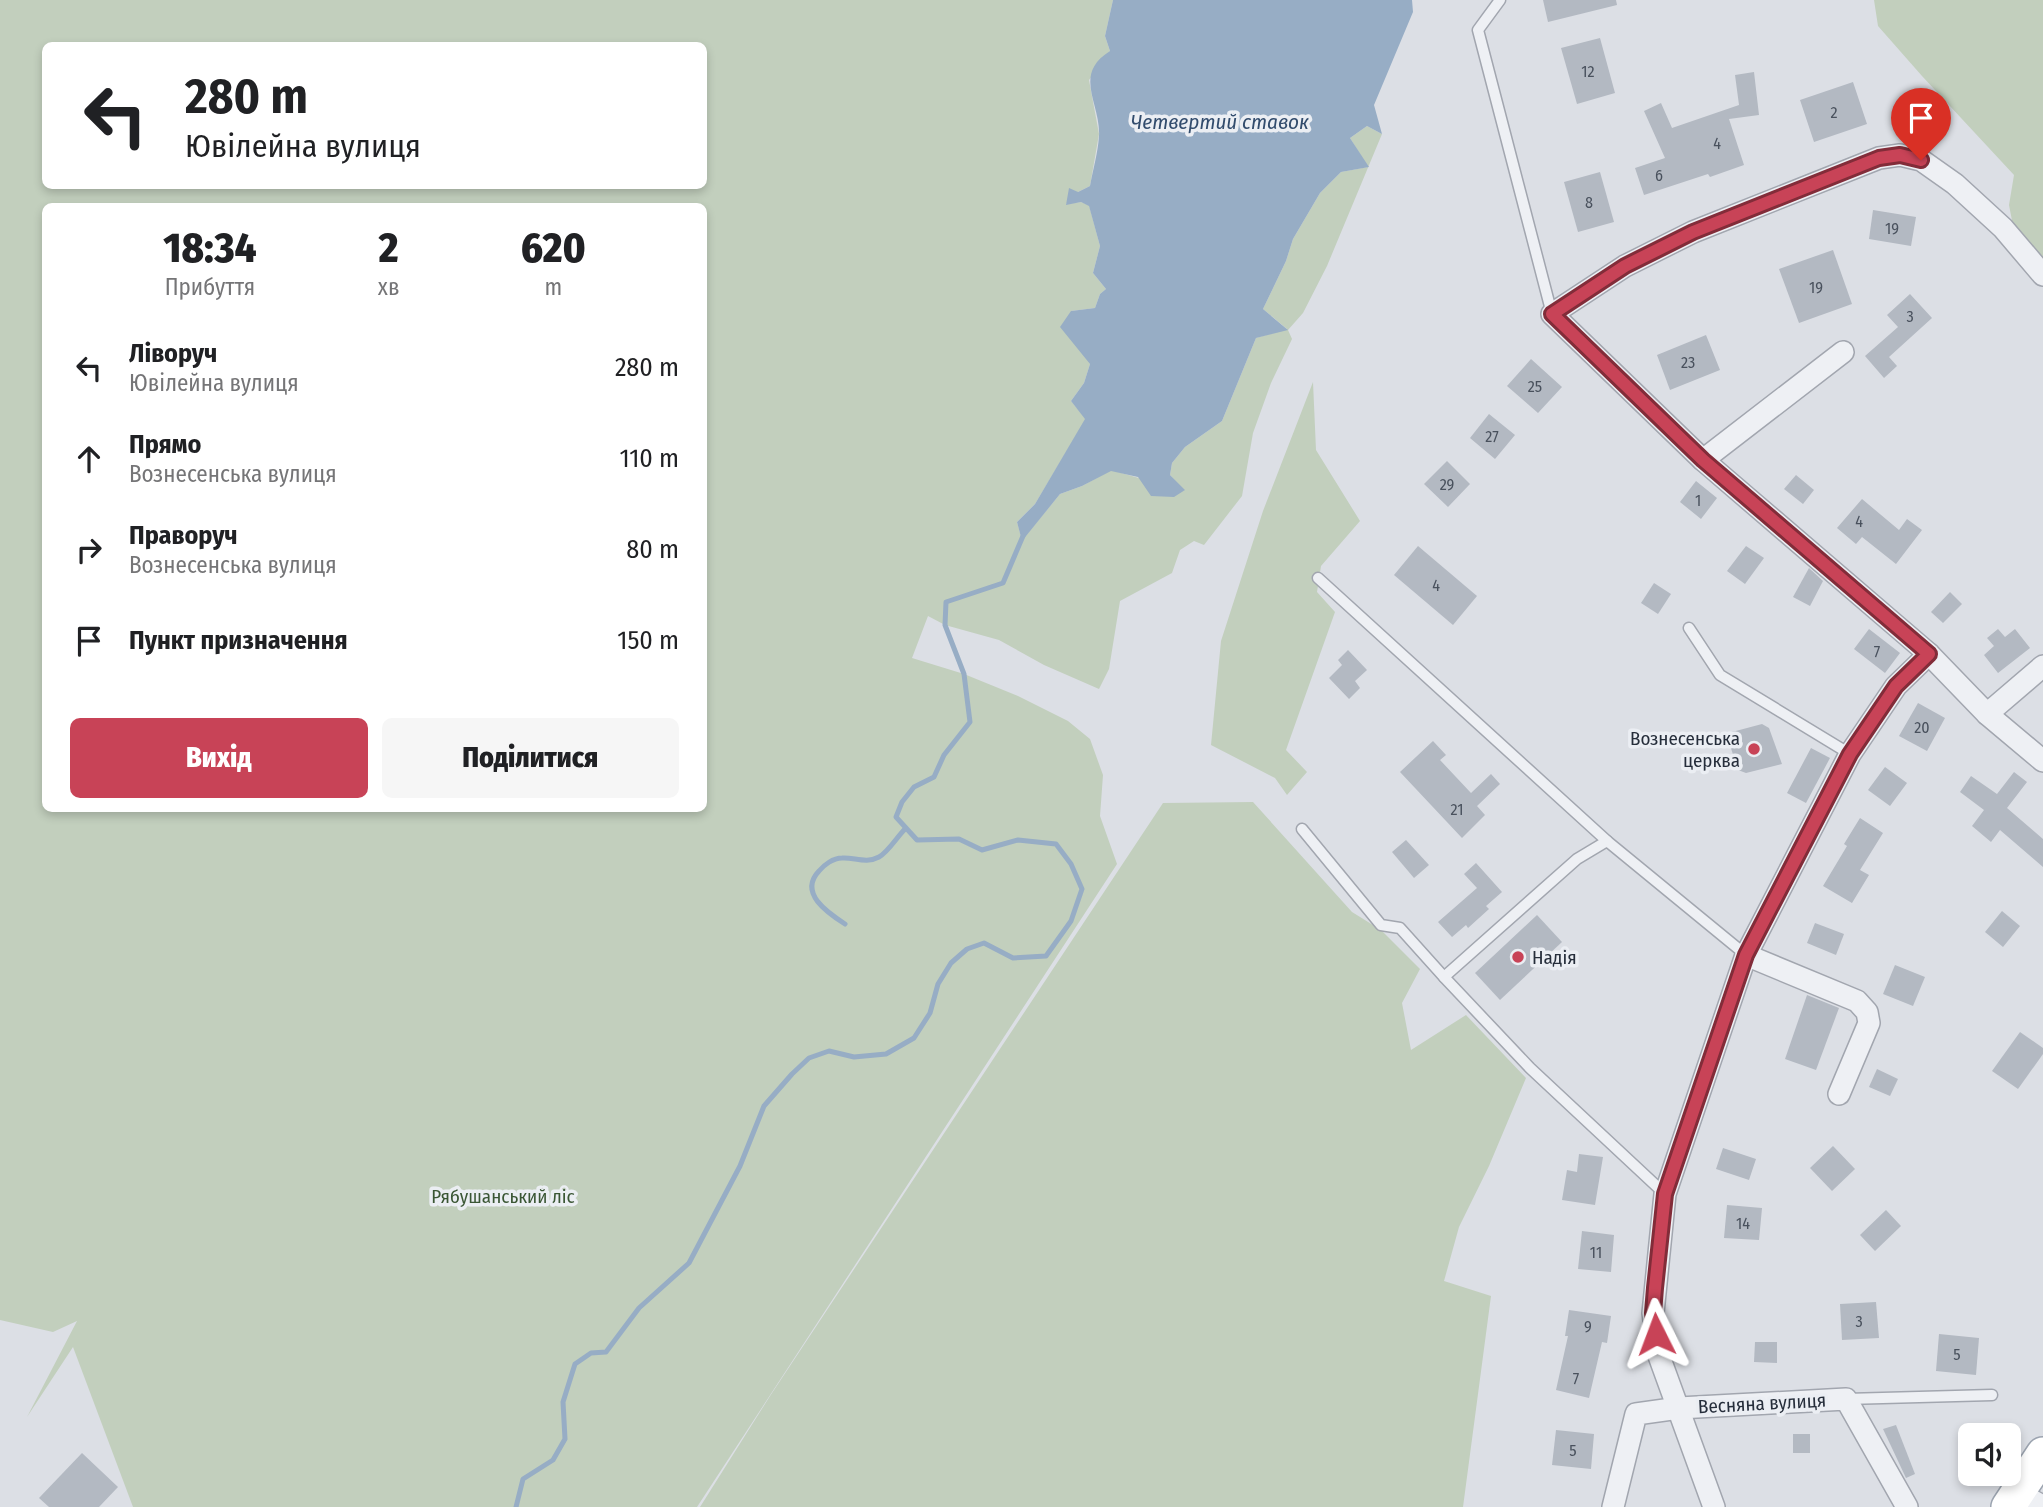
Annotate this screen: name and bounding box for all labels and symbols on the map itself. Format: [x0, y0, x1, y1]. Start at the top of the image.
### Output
house number: 12 [1581, 62, 1595, 81]
pin [1891, 88, 1951, 160]
house number: 2 [1830, 103, 1838, 122]
water label: Четвертий ставок [1131, 109, 1309, 135]
house number: 4 [1713, 134, 1721, 153]
house number: 6 [1655, 166, 1663, 185]
house number: 8 [1585, 193, 1593, 212]
house number: 19 [1885, 219, 1899, 238]
house number: 19 [1809, 278, 1823, 297]
house number: 3 [1906, 307, 1914, 326]
house number: 23 [1681, 353, 1695, 372]
house number: 25 [1528, 377, 1542, 396]
house number: 27 [1485, 427, 1499, 446]
house number: 29 [1440, 475, 1455, 494]
house number: 1 [1695, 491, 1701, 510]
house number: 4 [1855, 512, 1863, 531]
house number: 4 [1432, 576, 1440, 595]
house number: 7 [1874, 642, 1881, 661]
house number: 20 [1914, 718, 1930, 737]
place label: Вознесенська церква [1630, 727, 1740, 772]
marker: Вознесенська церква [1746, 741, 1762, 757]
house number: 21 [1451, 800, 1463, 819]
place label: Надія [1532, 946, 1577, 969]
marker: Надія [1510, 949, 1526, 965]
park label: Рябушанський ліс [431, 1185, 575, 1208]
house number: 14 [1736, 1214, 1750, 1233]
house number: 11 [1590, 1243, 1602, 1262]
position arrow [1619, 1297, 1693, 1371]
house number: 3 [1855, 1312, 1863, 1331]
house number: 9 [1584, 1317, 1592, 1336]
house number: 5 [1953, 1345, 1961, 1364]
house number: 7 [1573, 1369, 1580, 1388]
street label: Весняна вулиця [1697, 1389, 1827, 1418]
house number: 5 [1569, 1441, 1577, 1460]

